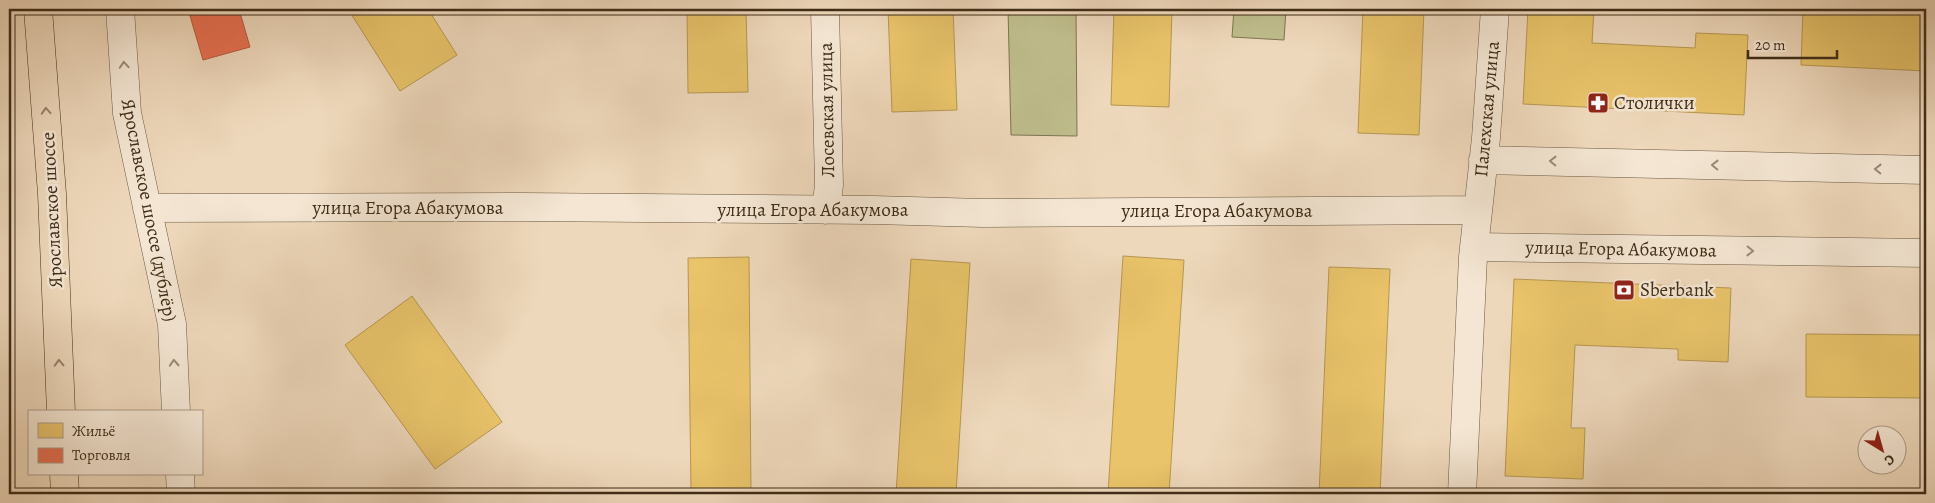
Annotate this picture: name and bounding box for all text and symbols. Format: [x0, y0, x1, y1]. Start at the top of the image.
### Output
scale bar [1748, 28, 1836, 60]
text: 20 m [1755, 35, 1786, 55]
street label: Палехская улица [1468, 40, 1506, 178]
street label: Лосевская улица [813, 42, 841, 178]
one-way arrow [119, 61, 130, 69]
place label: Столички [1614, 90, 1695, 116]
pharmacy icon: Столички [1586, 91, 1610, 115]
street label: Ярославское шоссе (дублёр) [115, 96, 183, 324]
one-way arrow [40, 106, 51, 114]
street label: Ярославское шоссе [35, 131, 69, 289]
one-way arrow [1548, 156, 1556, 166]
one-way arrow [1711, 160, 1718, 170]
one-way arrow [1873, 164, 1881, 174]
street label: улица Егора Абакумова [311, 195, 504, 221]
street label: улица Егора Абакумова [716, 197, 909, 223]
street label: улица Егора Абакумова [1120, 198, 1313, 224]
street label: улица Егора Абакумова [1524, 234, 1717, 264]
one-way arrow [1747, 246, 1755, 256]
place label: Sberbank [1640, 277, 1714, 303]
bank icon: Sberbank [1612, 278, 1636, 302]
one-way arrow [54, 359, 65, 367]
one-way arrow [169, 359, 179, 366]
legend [28, 410, 202, 476]
text: Жильё [72, 421, 115, 441]
north arrow [1858, 426, 1908, 476]
text: Торговля [72, 445, 130, 465]
text: С [1880, 450, 1899, 470]

